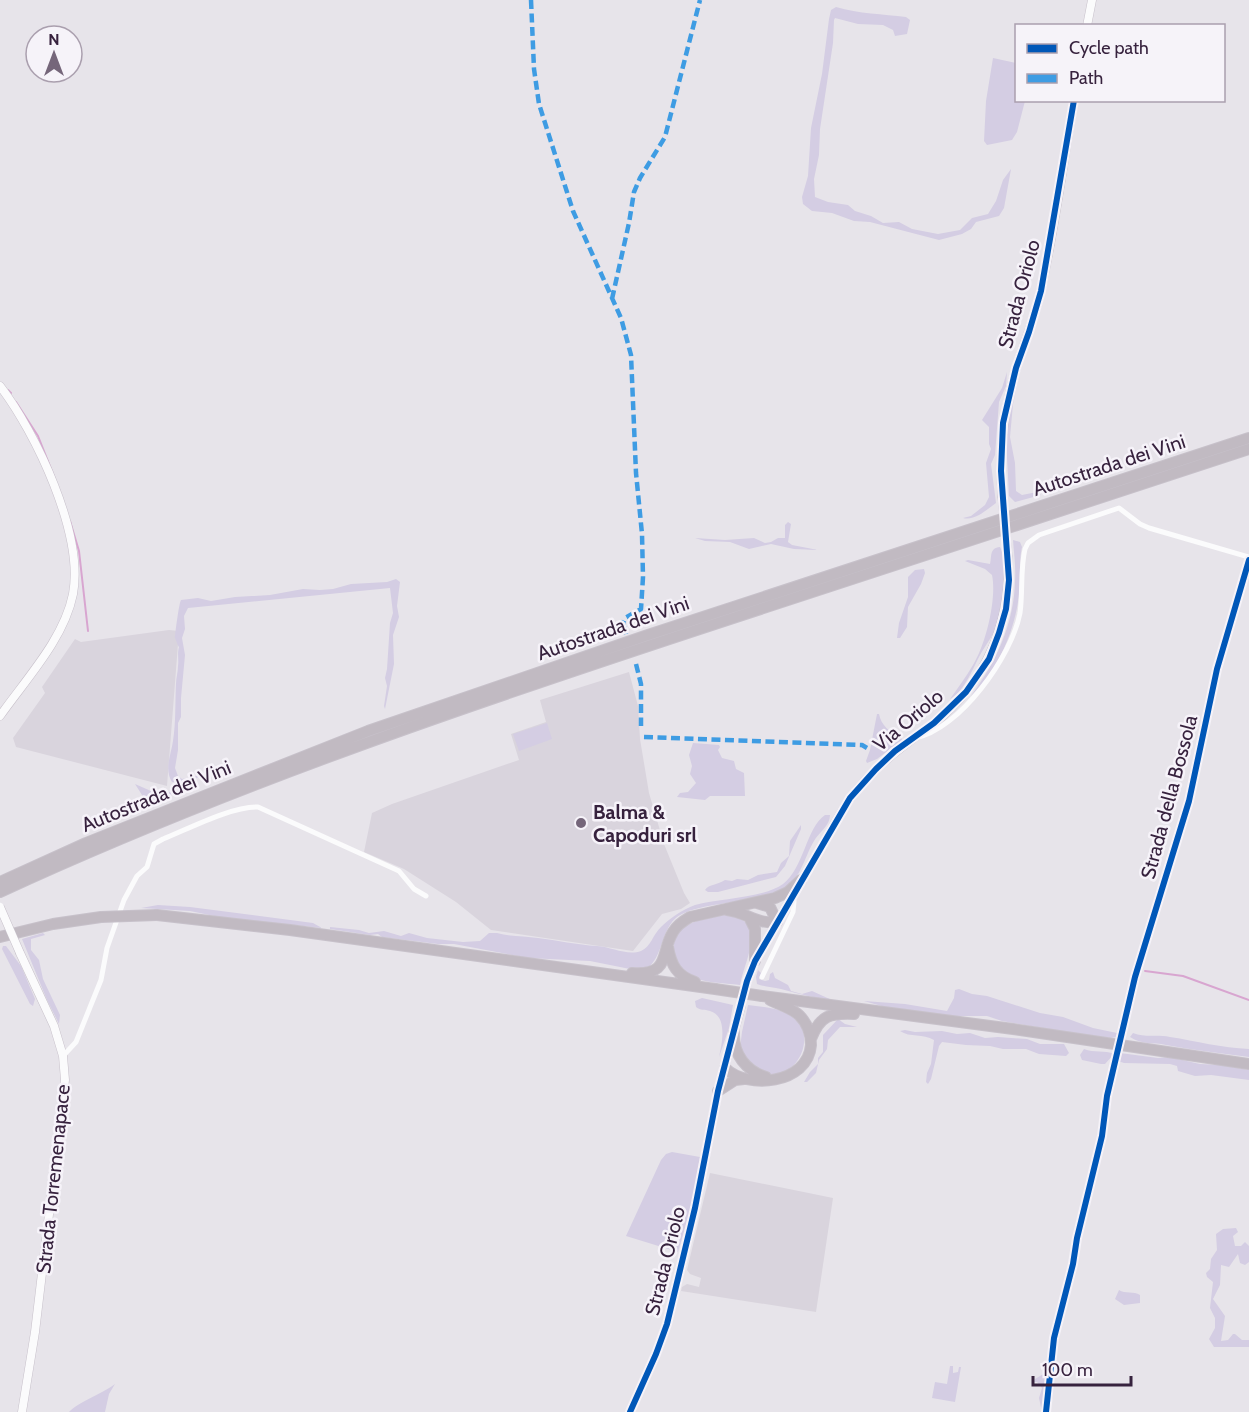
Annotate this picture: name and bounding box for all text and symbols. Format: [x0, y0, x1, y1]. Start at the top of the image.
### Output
north arrow [24, 24, 84, 84]
legend [1015, 24, 1225, 102]
text: N [48, 30, 60, 49]
text: Cycle path [1069, 37, 1149, 59]
text: Path [1069, 67, 1103, 89]
street label: Strada Oriolo [993, 237, 1045, 351]
street label: Autostrada dei Vini [1030, 429, 1188, 501]
street label: Autostrada dei Vini [534, 591, 692, 665]
street label: Via Oriolo [868, 684, 948, 756]
street label: Strada della Bossola [1136, 712, 1203, 882]
street label: Autostrada dei Vini [78, 755, 234, 837]
place label: Balma & Capoduri srl [593, 800, 697, 847]
marker: Balma & Capoduri srl [574, 816, 588, 830]
street label: Strada Torremenapace [31, 1083, 75, 1275]
street label: Strada Oriolo [640, 1204, 690, 1318]
scale bar [1033, 1349, 1130, 1387]
text: 100 m [1042, 1359, 1093, 1381]

